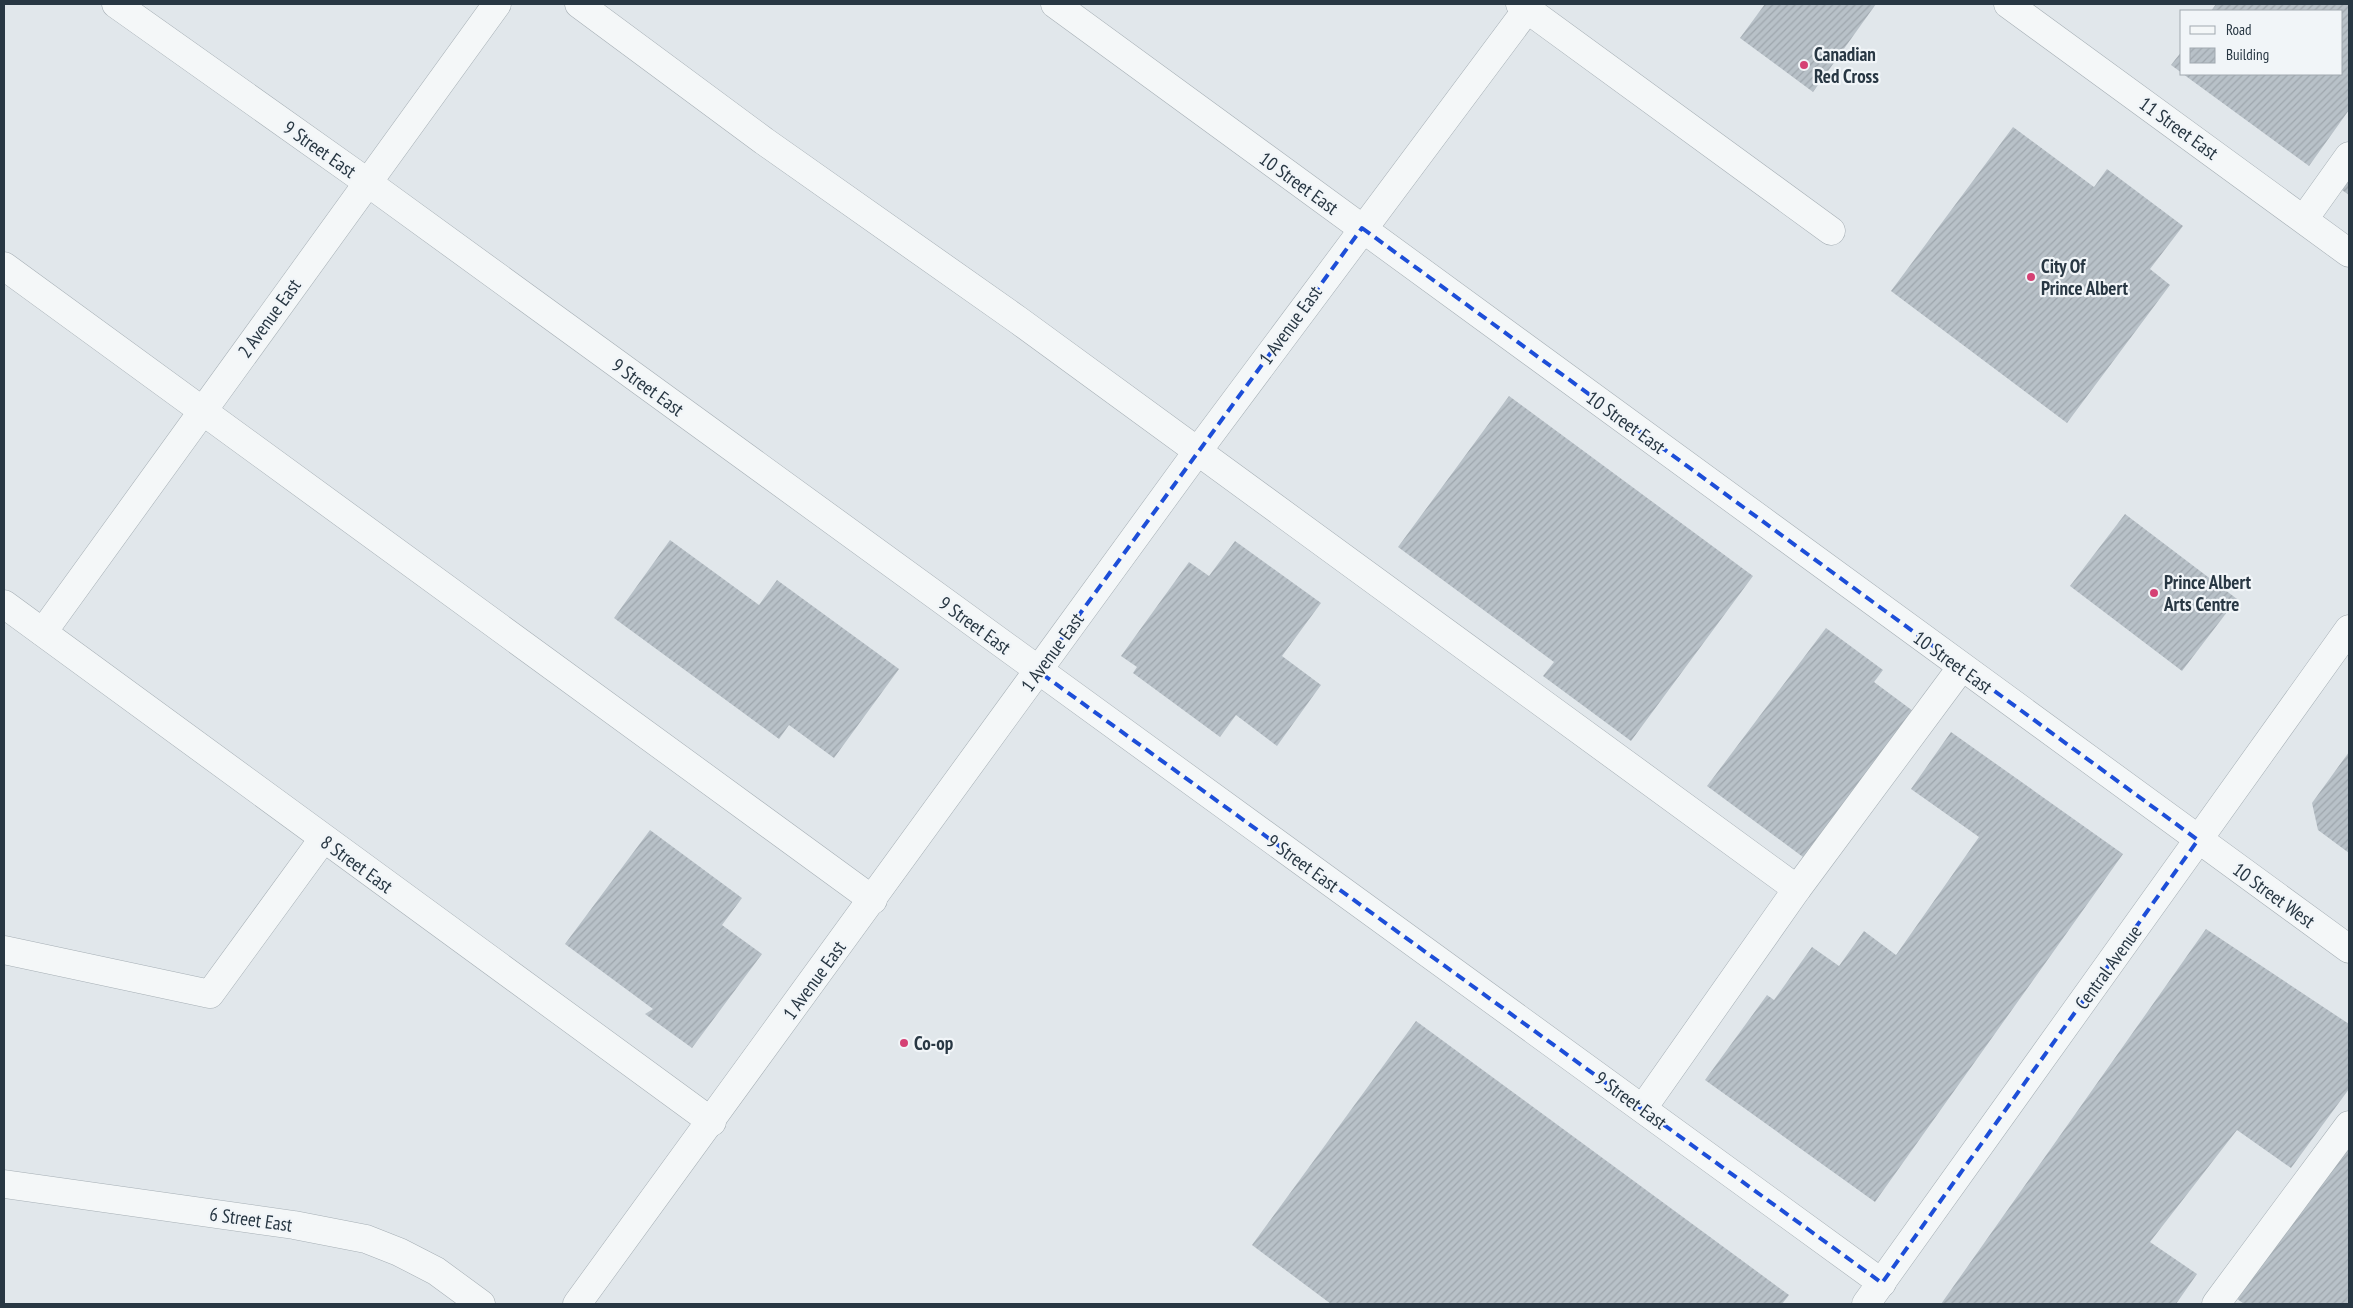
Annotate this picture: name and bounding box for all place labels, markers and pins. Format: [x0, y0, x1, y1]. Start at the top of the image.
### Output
place label: Canadian Red Cross [1814, 42, 1879, 88]
marker: Canadian Red Cross [1798, 59, 1810, 71]
place label: City Of Prince Albert [2041, 254, 2129, 300]
marker: City Of Prince Albert [2025, 271, 2037, 283]
place label: Prince Albert Arts Centre [2163, 570, 2252, 616]
marker: Prince Albert Arts Centre [2148, 587, 2160, 599]
place label: Co-op [914, 1031, 954, 1055]
marker: Co-op [898, 1037, 910, 1049]

